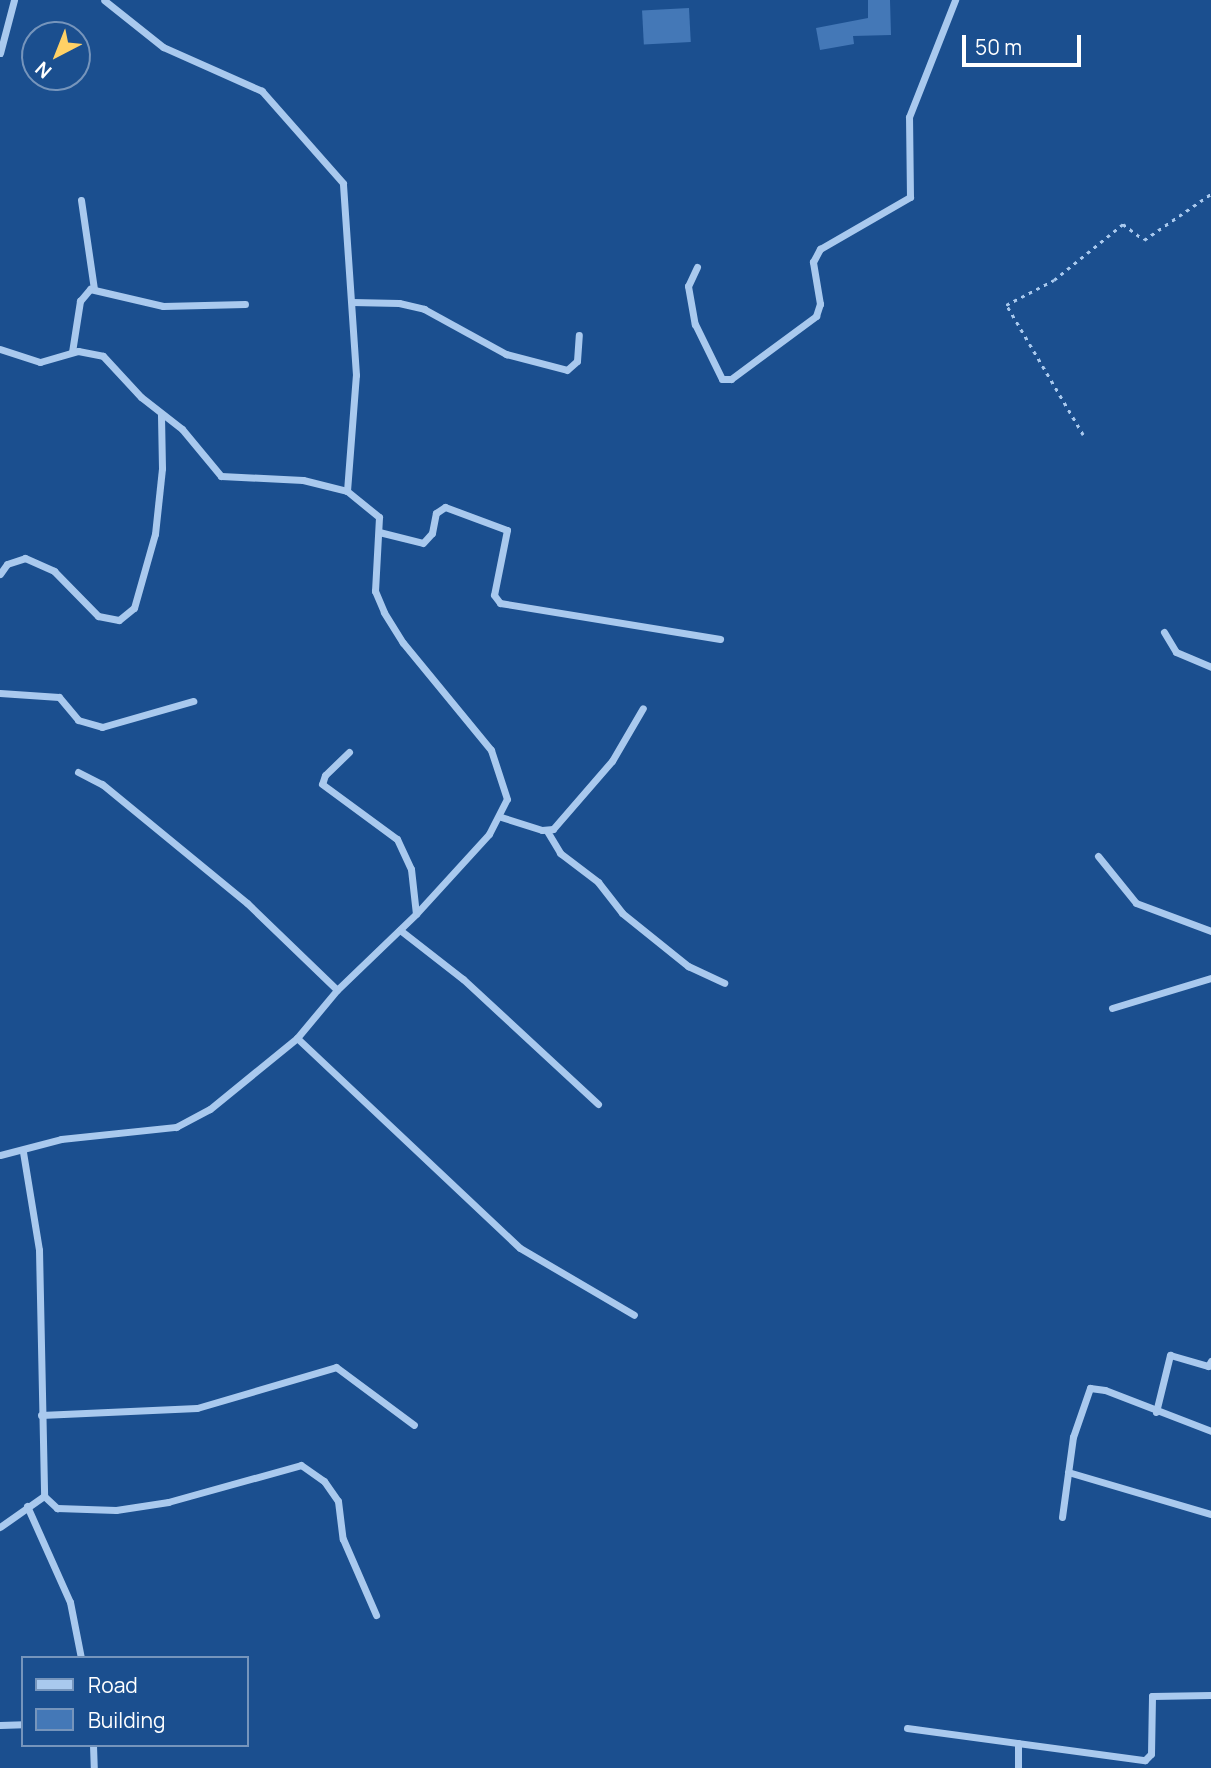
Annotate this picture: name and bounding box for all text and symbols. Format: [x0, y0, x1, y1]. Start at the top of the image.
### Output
north arrow [21, 21, 91, 91]
scale bar [966, 21, 1085, 65]
text: 50 m [975, 33, 1022, 61]
text: N [30, 56, 57, 84]
legend [21, 1656, 248, 1747]
text: Road [88, 1671, 138, 1699]
text: Building [88, 1706, 165, 1734]

